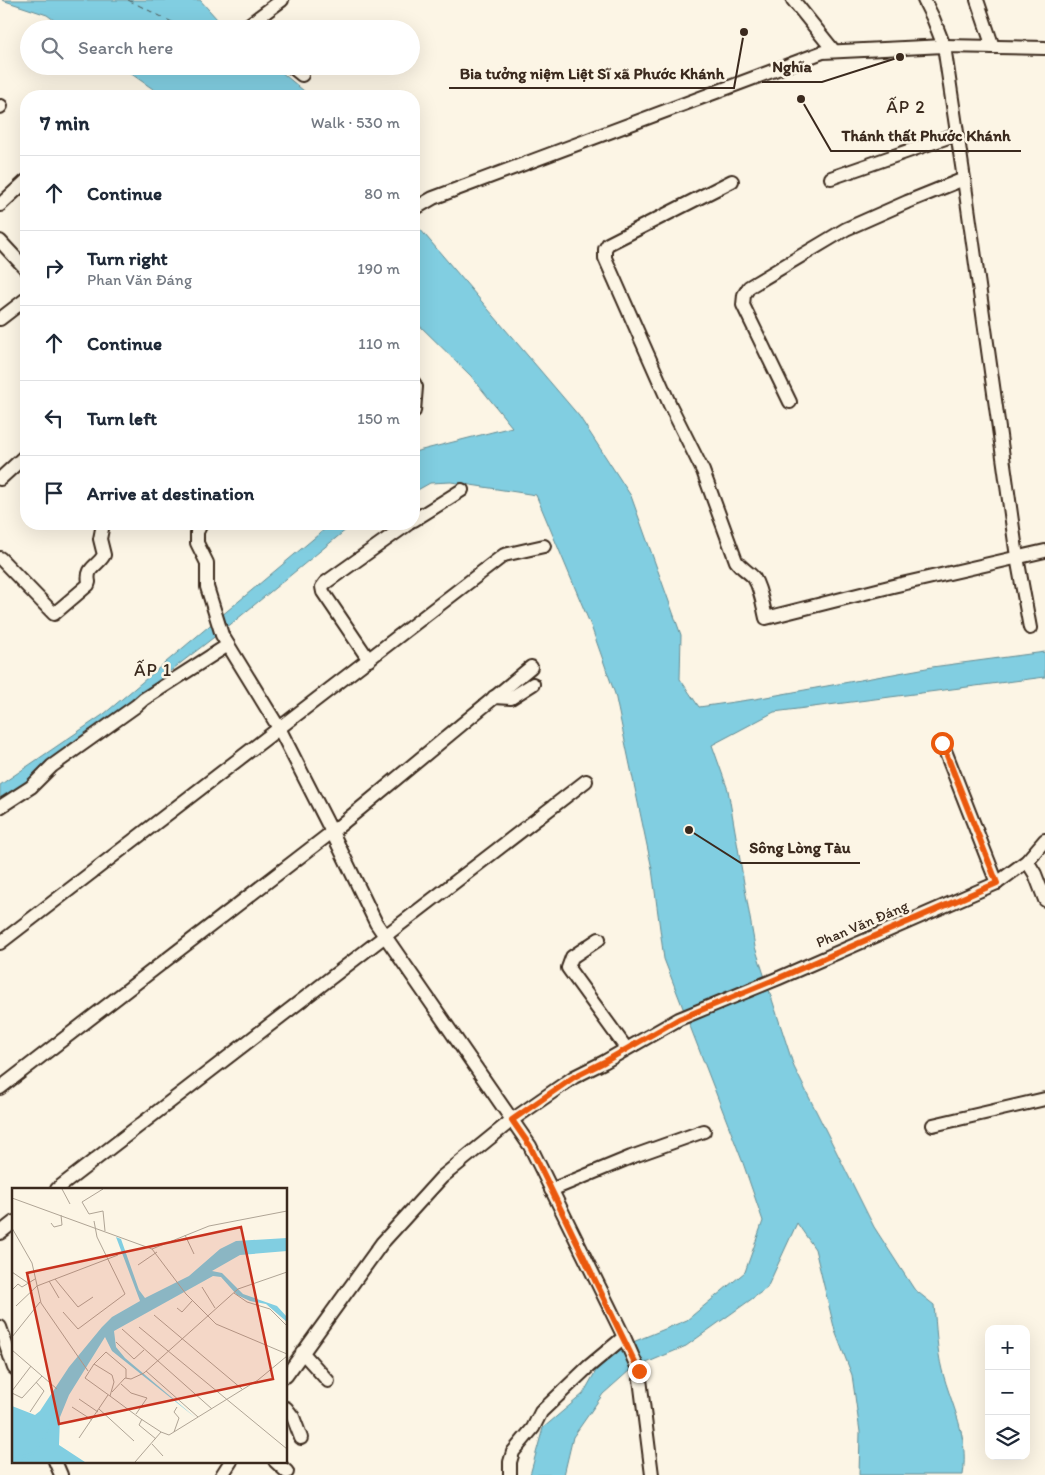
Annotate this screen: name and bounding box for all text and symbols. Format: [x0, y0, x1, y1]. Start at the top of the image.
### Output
search box [20, 20, 420, 75]
icon: search [38, 34, 66, 62]
text: Search here [78, 36, 173, 59]
callout: Nghĩa [762, 51, 822, 82]
callout: Bia tưởng niệm Liệt Sĩ xã Phước Khánh [449, 57, 734, 88]
text: Nghĩa [772, 57, 812, 77]
text: Bia tưởng niệm Liệt Sĩ xã Phước Khánh [460, 64, 725, 84]
district label: ẤP 2 [886, 96, 926, 118]
text: 7 min [40, 110, 89, 135]
text: Walk · 530 m [311, 113, 400, 132]
callout: Thánh thất Phước Khánh [831, 120, 1021, 151]
text: Thánh thất Phước Khánh [840, 126, 1011, 145]
icon: ahead [40, 179, 68, 207]
text: Continue [87, 182, 162, 205]
text: 80 m [364, 184, 400, 203]
text: Turn right [87, 247, 168, 270]
icon: right [40, 254, 68, 282]
text: 190 m [357, 259, 400, 278]
text: Phan Văn Đáng [87, 270, 192, 289]
icon: ahead [40, 329, 68, 357]
text: Continue [87, 332, 162, 355]
text: 110 m [358, 334, 400, 353]
icon: left [40, 404, 68, 432]
text: Turn left [87, 407, 157, 430]
text: 150 m [357, 409, 400, 428]
icon: arrive [40, 479, 68, 507]
text: Arrive at destination [87, 482, 254, 505]
district label: ẤP 1 [134, 659, 172, 681]
route start [931, 732, 954, 755]
callout: Sông Lòng Tàu [741, 832, 860, 863]
text: Sông Lòng Tàu [749, 838, 851, 858]
street label: Phan Văn Đáng [813, 896, 911, 952]
inset map [12, 1188, 288, 1462]
map controls [985, 1325, 1030, 1460]
button: + [985, 1325, 1030, 1370]
route end [628, 1360, 651, 1383]
button: − [985, 1370, 1030, 1415]
button: layers [985, 1415, 1030, 1460]

